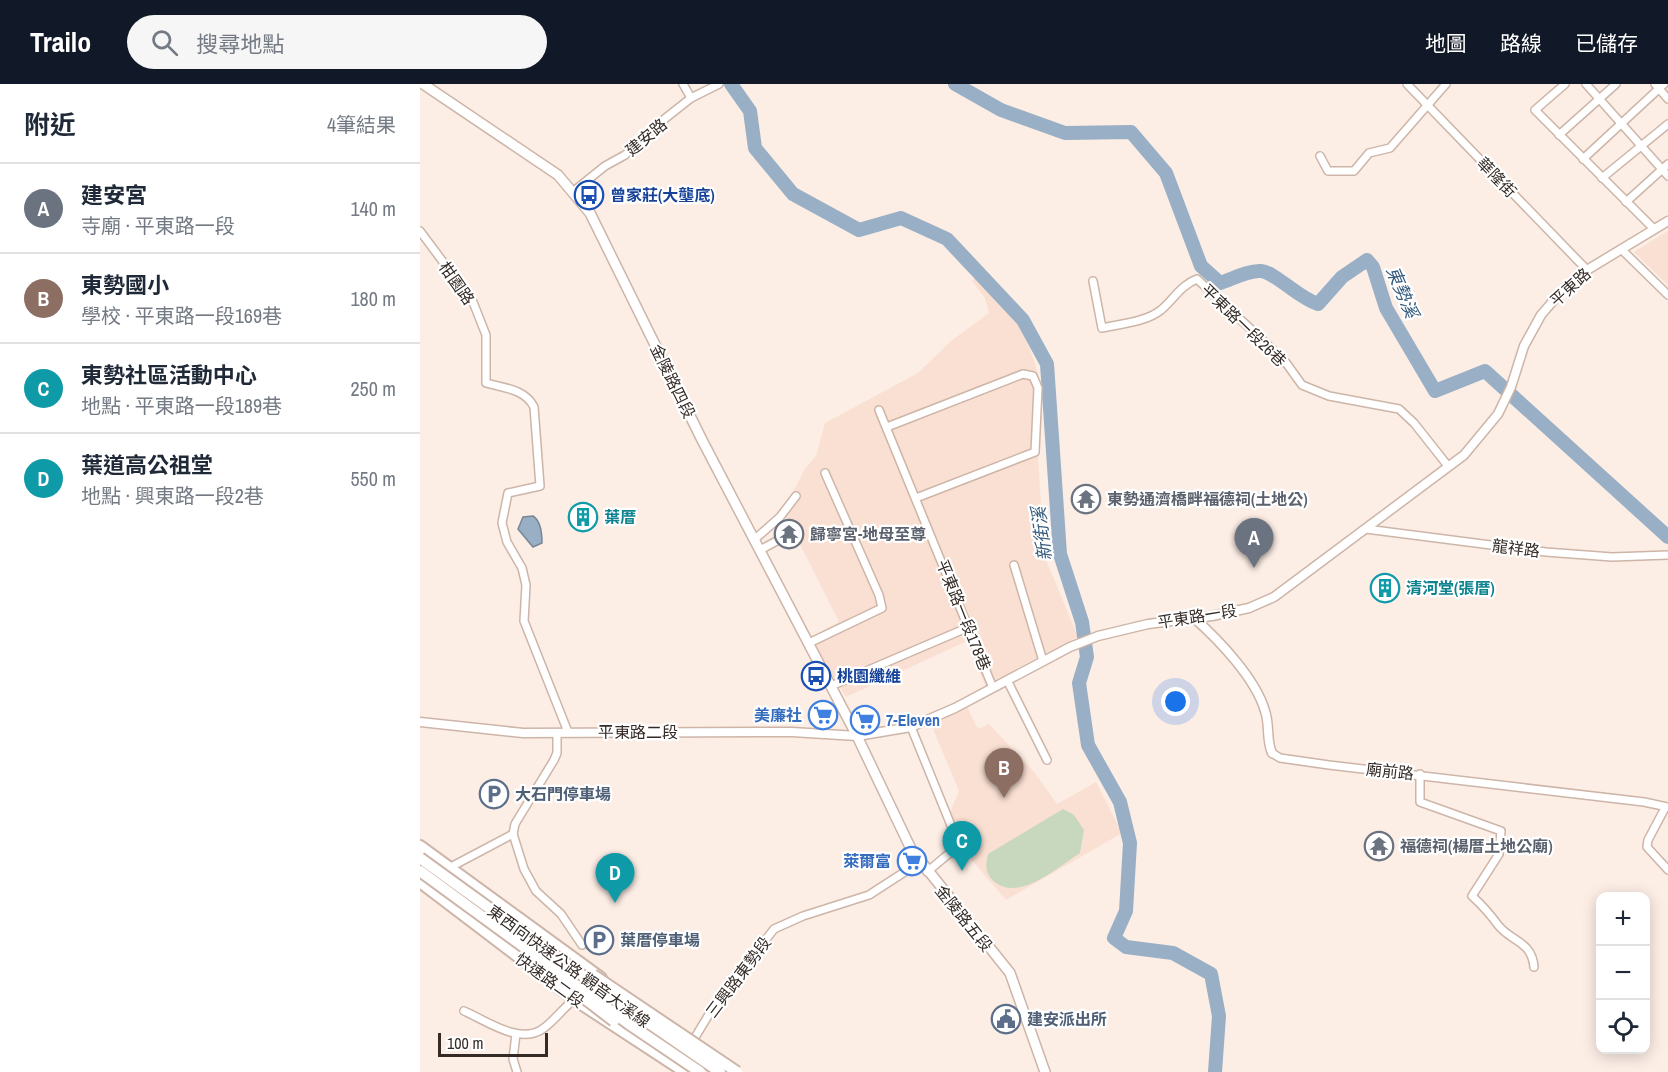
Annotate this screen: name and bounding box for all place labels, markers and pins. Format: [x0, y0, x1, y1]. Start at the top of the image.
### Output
bus stop icon: 曾家莊(大壟底) [573, 179, 605, 211]
place label: 曾家莊(大壟底) [610, 184, 715, 206]
temple icon: 東勢通濟橋畔福德祠(土地公) [1070, 483, 1102, 515]
place label: 東勢通濟橋畔福德祠(土地公) [1107, 488, 1308, 510]
building icon: 葉厝 [567, 501, 599, 533]
place label: 葉厝 [604, 506, 636, 528]
temple icon: 歸寧宮-地母至尊 [773, 518, 805, 550]
pin: A [1234, 518, 1274, 568]
place label: 歸寧宮-地母至尊 [810, 523, 926, 545]
building icon: 清河堂(張厝) [1369, 572, 1401, 604]
place label: 清河堂(張厝) [1406, 577, 1495, 599]
bus stop icon: 桃園纖維 [800, 660, 832, 692]
place label: 桃園纖維 [837, 665, 901, 687]
supermarket icon: 美廉社 [807, 699, 839, 731]
place label: 美廉社 [754, 704, 802, 726]
supermarket icon: 7-Eleven [849, 704, 881, 736]
place label: 7-Eleven [886, 709, 940, 731]
pin: B [984, 748, 1024, 798]
parking icon: 大石門停車場 [478, 778, 510, 810]
place label: 大石門停車場 [515, 783, 611, 805]
pin: C [942, 822, 982, 871]
temple icon: 福德祠(楊厝土地公廟) [1363, 830, 1395, 862]
place label: 福德祠(楊厝土地公廟) [1400, 835, 1553, 857]
supermarket icon: 萊爾富 [896, 845, 928, 877]
place label: 萊爾富 [843, 850, 891, 872]
pin: D [596, 854, 634, 903]
parking icon: 葉厝停車場 [583, 924, 615, 956]
place label: 葉厝停車場 [620, 929, 700, 951]
public building icon: 建安派出所 [990, 1003, 1022, 1035]
place label: 建安派出所 [1027, 1008, 1107, 1030]

